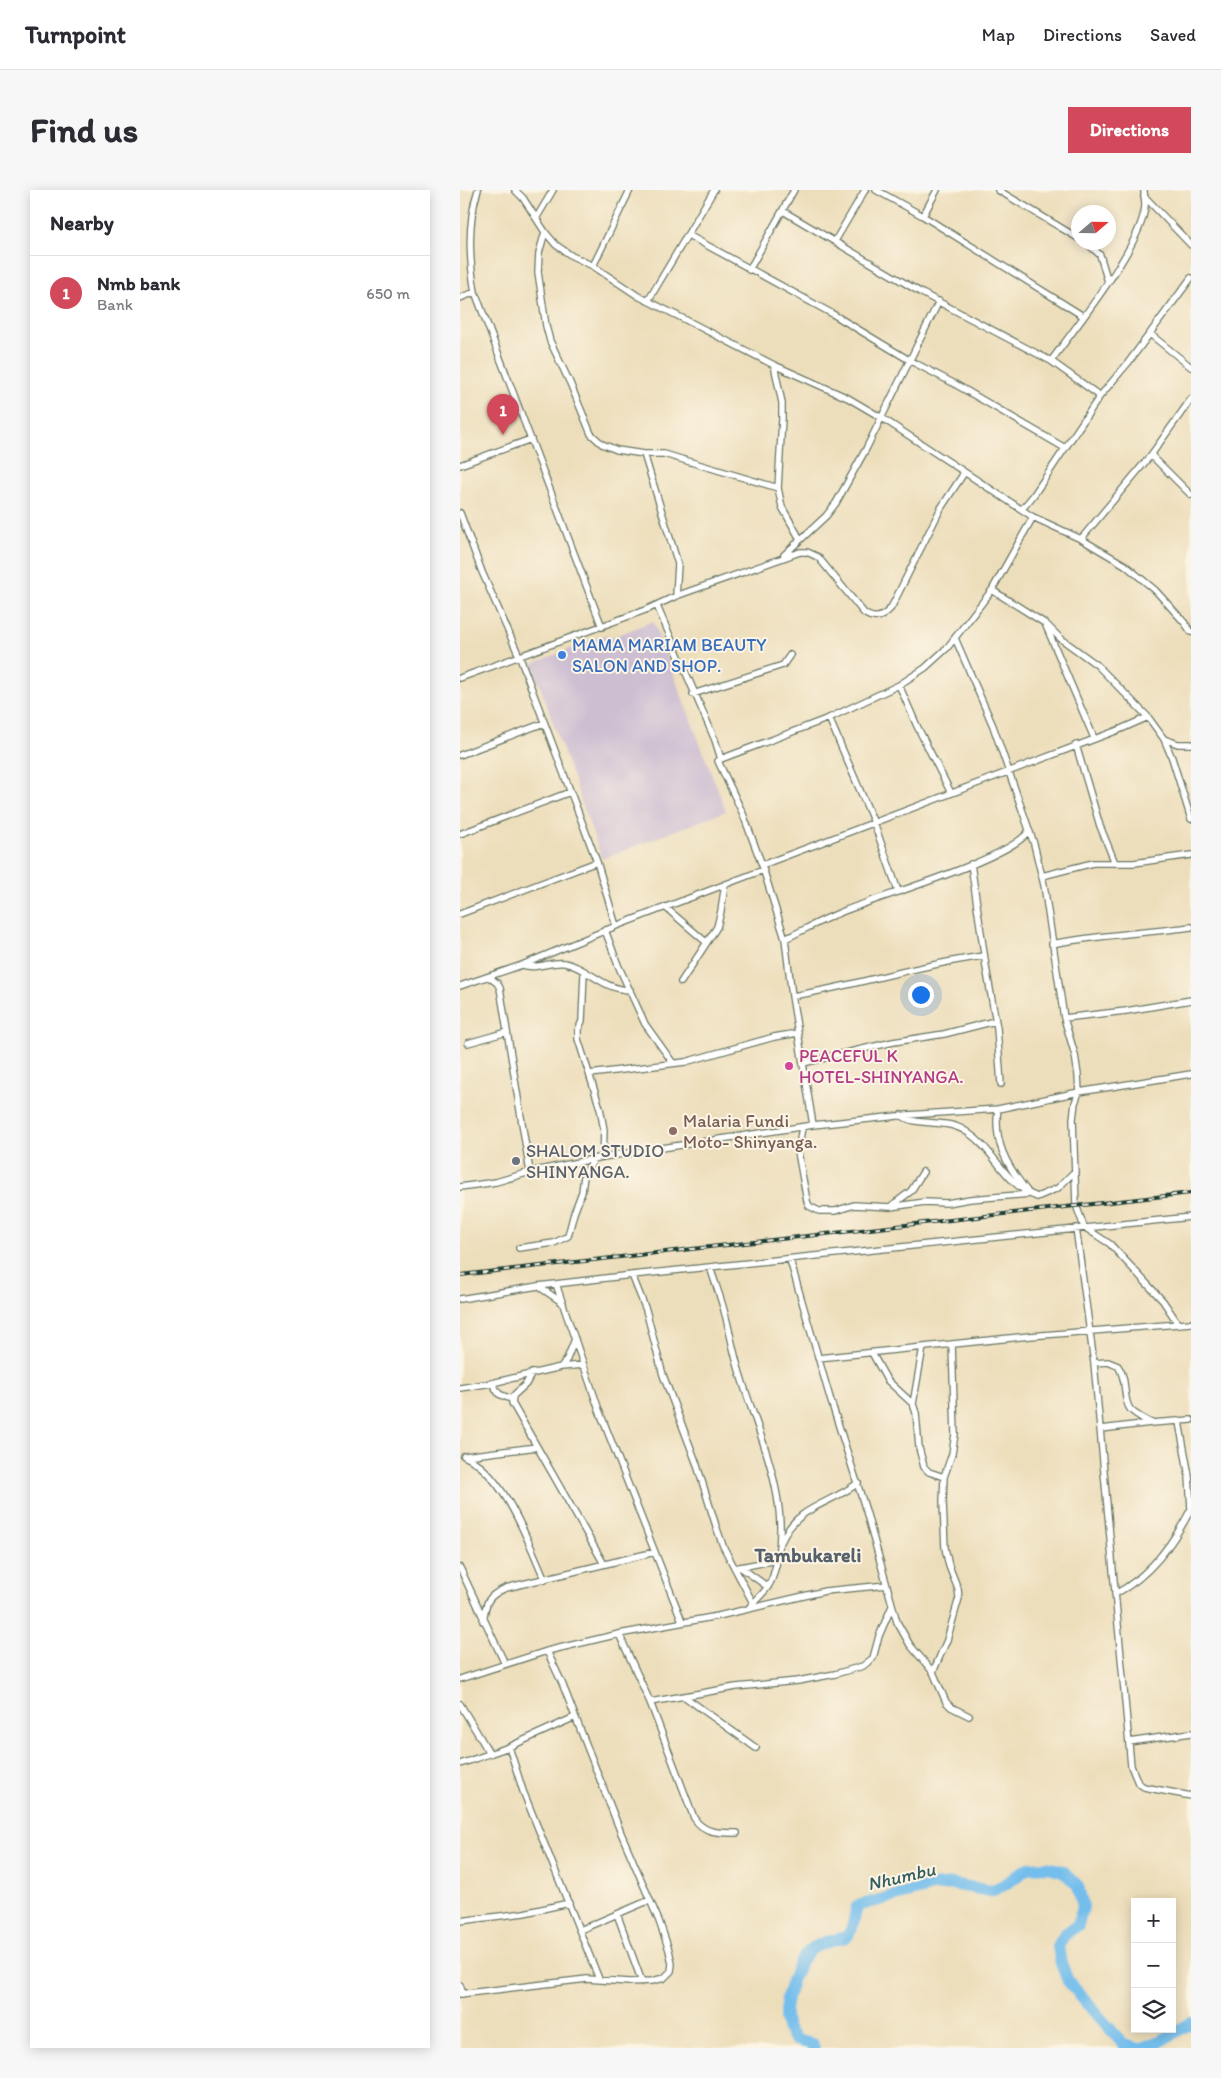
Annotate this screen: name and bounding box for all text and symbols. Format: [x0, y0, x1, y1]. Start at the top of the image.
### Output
text: Turnpoint [25, 20, 126, 49]
text: Map [982, 24, 1015, 46]
text: Directions [1043, 24, 1122, 46]
text: Saved [1150, 24, 1196, 46]
button: Directions [1068, 107, 1191, 153]
text: Find us [30, 109, 138, 151]
north arrow [1071, 205, 1116, 250]
text: Nearby [50, 210, 114, 235]
text: Nmb bank [97, 272, 180, 295]
text: 1 [62, 284, 70, 303]
text: 650 m [366, 284, 410, 303]
text: Bank [97, 295, 133, 314]
pin: 1 [487, 394, 519, 435]
place label: MAMA MARIAM BEAUTY SALON AND SHOP. [572, 634, 767, 677]
marker: MAMA MARIAM BEAUTY SALON AND SHOP. [556, 649, 568, 661]
your location [908, 982, 934, 1008]
place label: PEACEFUL K HOTEL-SHINYANGA. [799, 1045, 964, 1088]
marker: PEACEFUL K HOTEL-SHINYANGA. [783, 1060, 795, 1072]
place label: Malaria Fundi Moto- Shinyanga. [683, 1110, 817, 1153]
marker: Malaria Fundi Moto- Shinyanga. [667, 1125, 679, 1137]
place label: SHALOM STUDIO SHINYANGA. [526, 1140, 664, 1183]
marker: SHALOM STUDIO SHINYANGA. [510, 1155, 522, 1167]
district label: Tambukareli [754, 1543, 861, 1567]
water label: Nhumbu [865, 1857, 938, 1895]
map controls [1131, 1898, 1176, 2033]
button: + [1131, 1898, 1176, 1943]
button: − [1131, 1943, 1176, 1988]
button: layers [1131, 1988, 1176, 2033]

